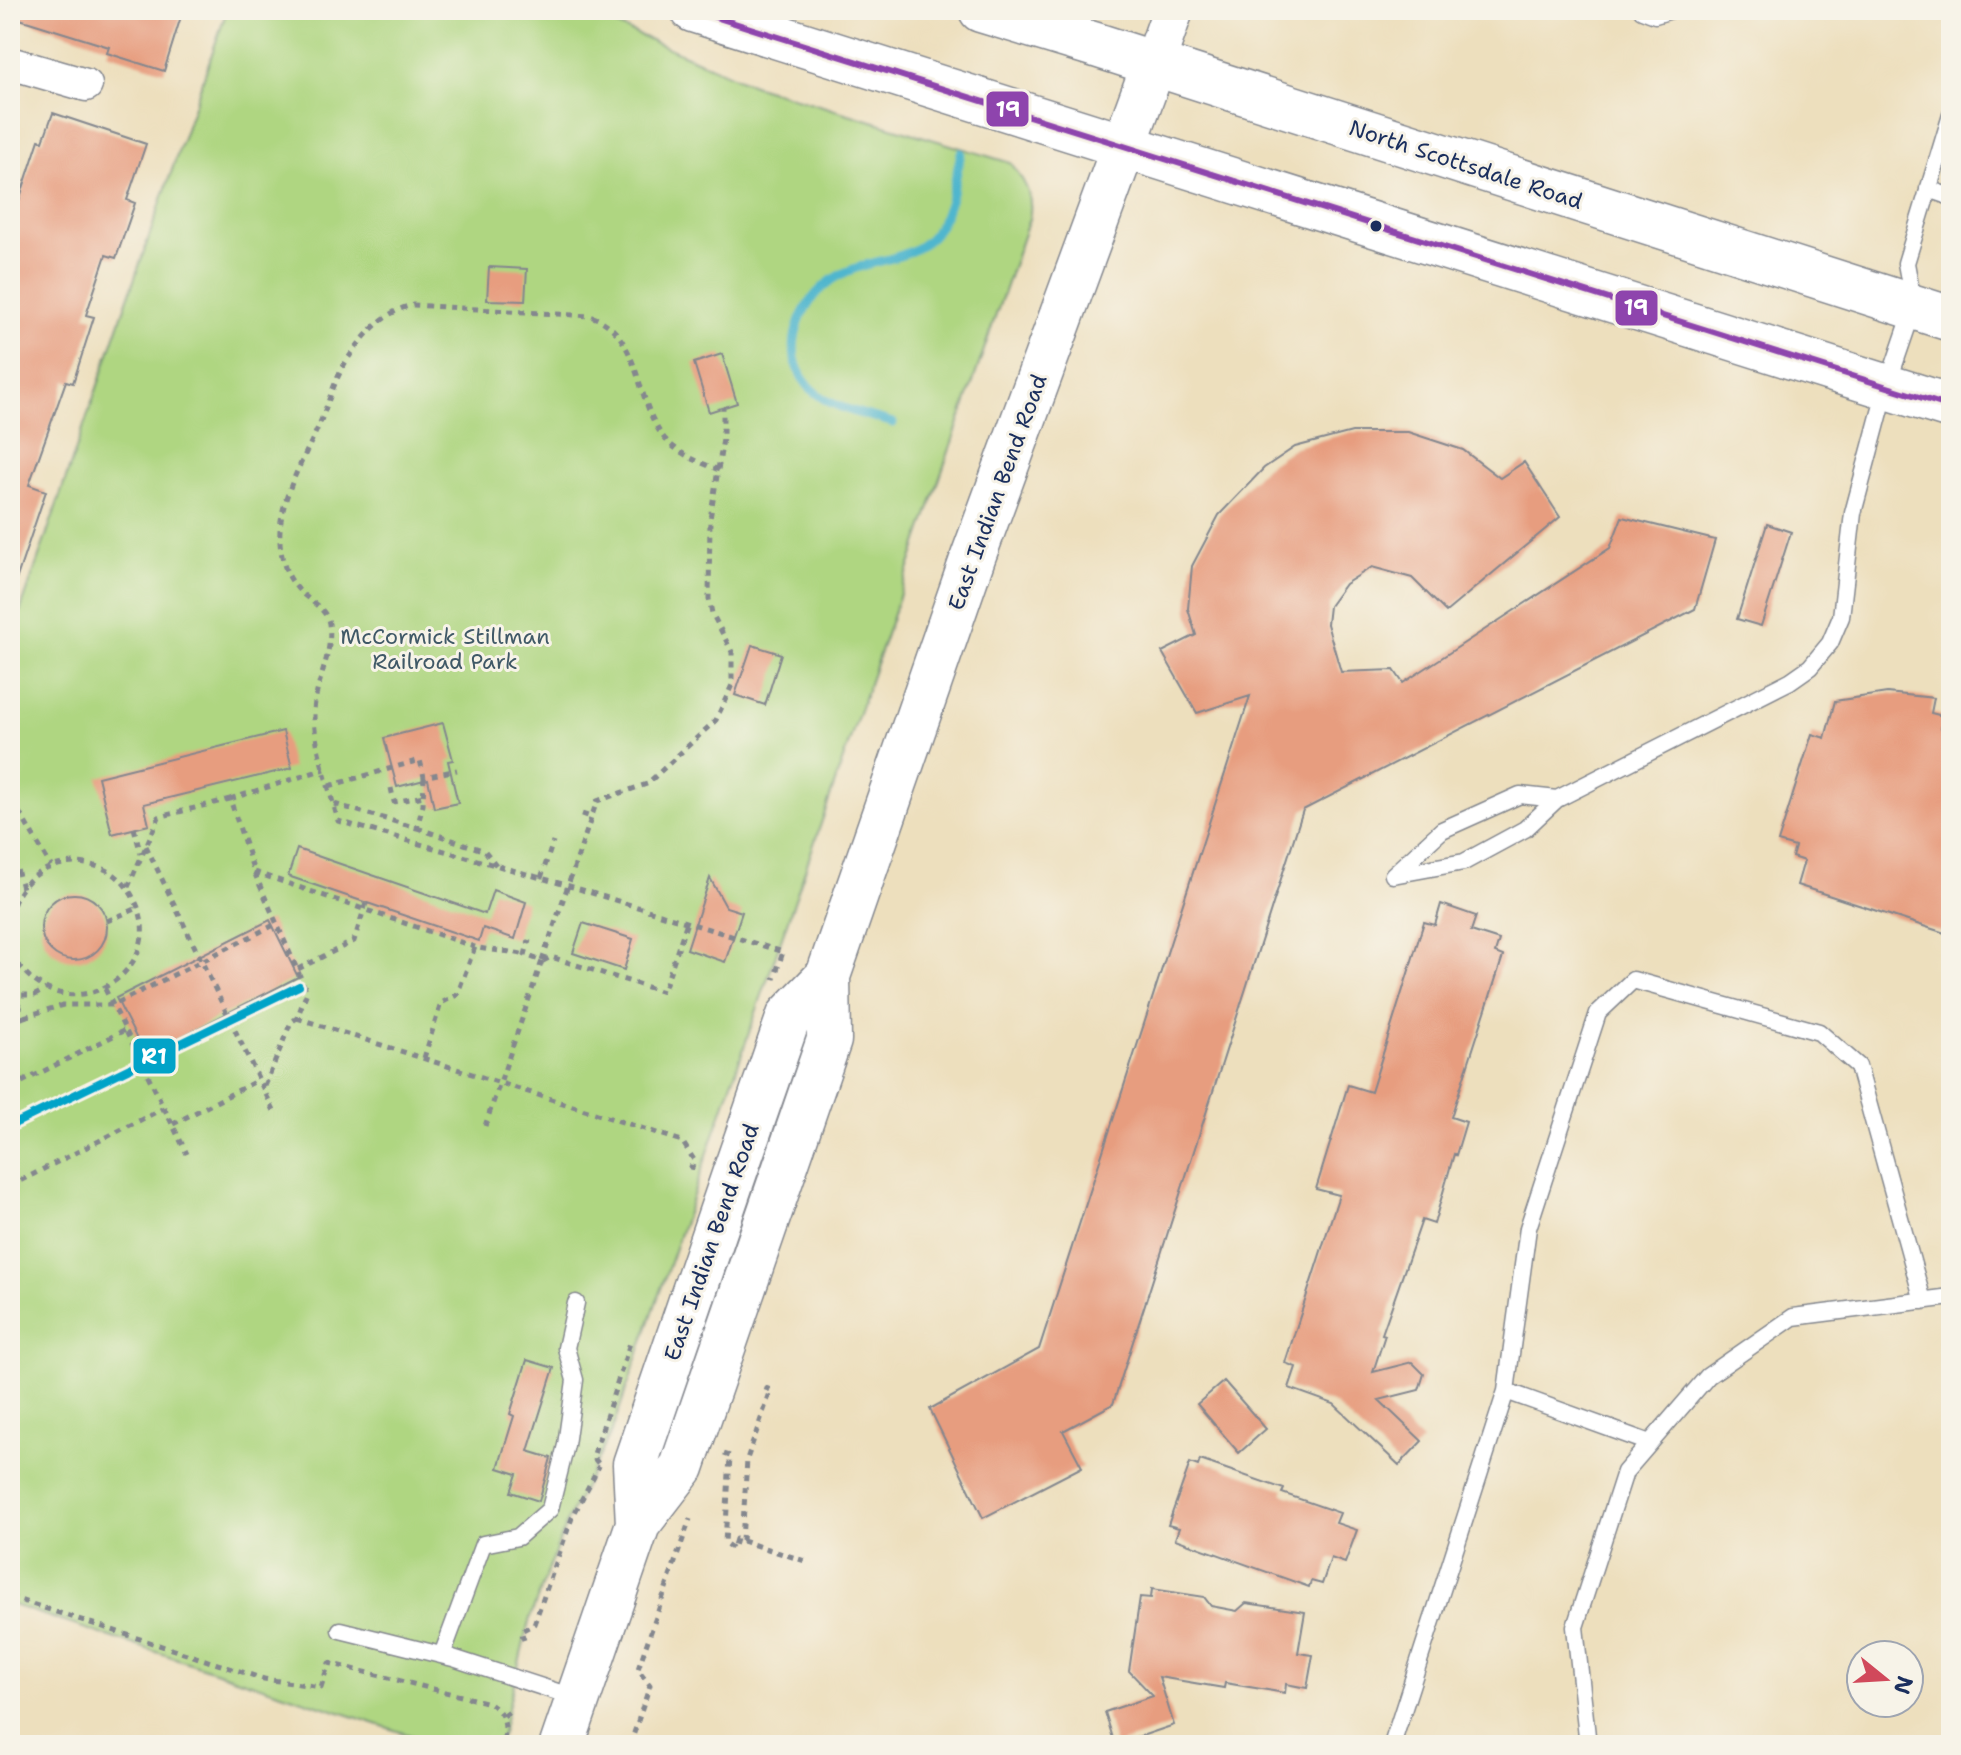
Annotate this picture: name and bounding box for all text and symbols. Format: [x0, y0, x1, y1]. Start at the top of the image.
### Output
line badge: 19 [985, 90, 1030, 128]
text: 19 [995, 95, 1021, 124]
street label: North Scottsdale Road [1345, 113, 1586, 216]
unlabelled marker [1368, 218, 1384, 234]
line badge: 19 [1614, 289, 1659, 327]
text: 19 [1623, 293, 1649, 322]
street label: East Indian Bend Road [941, 370, 1054, 614]
park label: McCormick Stillman Railroad Park [340, 622, 550, 676]
line badge: R1 [132, 1037, 177, 1075]
text: R1 [141, 1042, 167, 1071]
street label: East Indian Bend Road [657, 1120, 766, 1365]
north arrow [1845, 1639, 1925, 1719]
text: N [1887, 1672, 1920, 1698]

